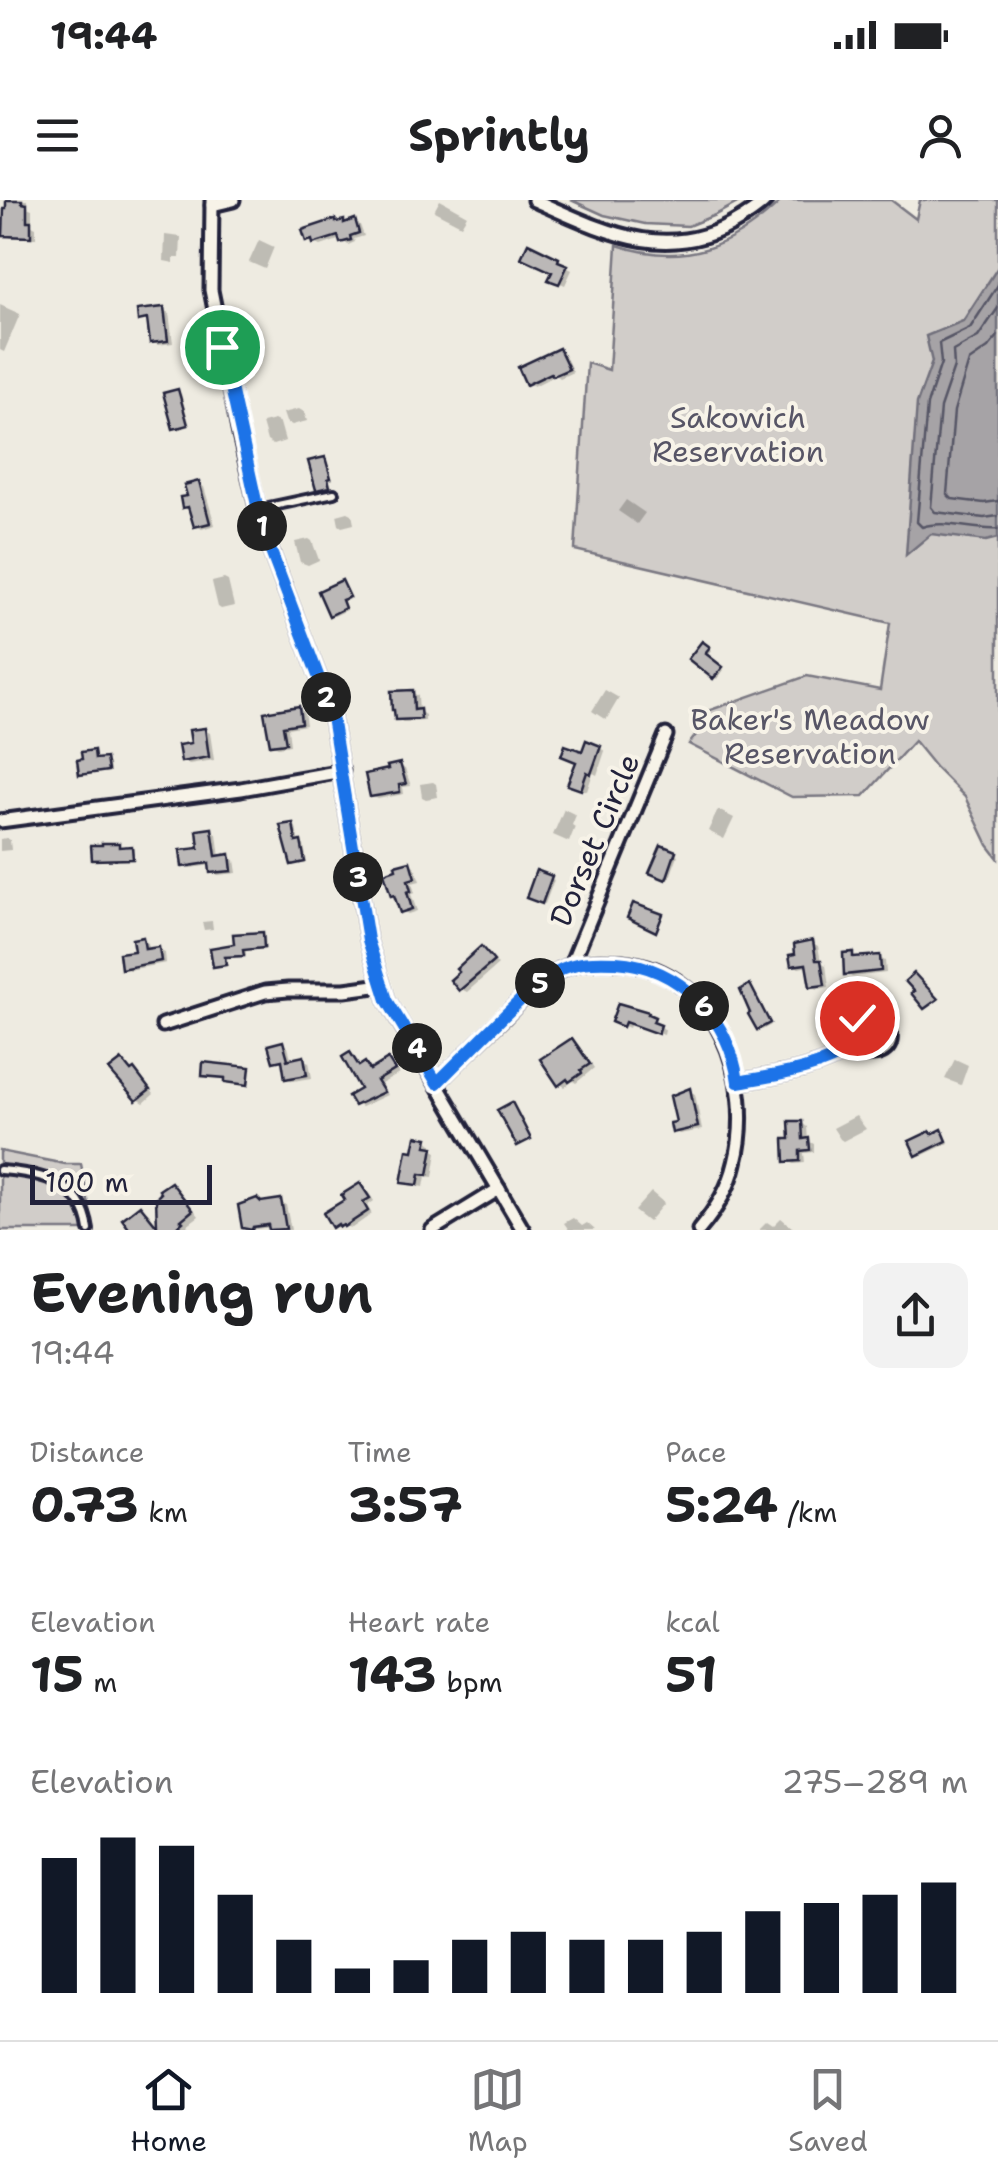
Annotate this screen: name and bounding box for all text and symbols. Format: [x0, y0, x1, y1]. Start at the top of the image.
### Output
text: 19:44 [50, 10, 157, 61]
text: Sprintly [408, 105, 590, 165]
icon: menu [30, 108, 85, 163]
icon: person [913, 108, 968, 163]
pin [180, 305, 265, 390]
icon: arrive [195, 320, 250, 375]
park label: Sakowich Reservation [652, 397, 824, 472]
pin: 1 [237, 501, 287, 551]
text: 1 [256, 507, 268, 545]
pin: 2 [301, 672, 351, 722]
text: 2 [316, 678, 336, 716]
park label: Baker's Meadow Reservation [690, 699, 930, 774]
street label: Dorset Circle [540, 747, 649, 932]
pin: 3 [333, 852, 383, 902]
text: 3 [348, 858, 368, 896]
pin: 5 [515, 958, 565, 1008]
text: 5 [531, 964, 549, 1002]
pin [815, 976, 900, 1061]
pin: 6 [679, 981, 729, 1031]
text: 6 [694, 987, 714, 1025]
icon: check [830, 991, 885, 1046]
pin: 4 [392, 1023, 442, 1073]
text: 4 [407, 1029, 427, 1067]
scale bar [30, 1160, 212, 1204]
text: 100 m [45, 1163, 129, 1201]
text: Evening run [30, 1256, 373, 1330]
button: share [863, 1263, 968, 1368]
text: 19:44 [30, 1331, 115, 1374]
text: Distance [30, 1433, 145, 1471]
text: Time [348, 1433, 412, 1471]
text: Pace [665, 1433, 727, 1471]
text: 0.73 [30, 1471, 139, 1538]
text: 3:57 [348, 1471, 463, 1538]
text: 5:24 [665, 1471, 778, 1538]
text: km [139, 1493, 188, 1531]
text: /km [778, 1493, 837, 1531]
text: Elevation [30, 1603, 155, 1641]
text: Heart rate [348, 1603, 490, 1641]
text: kcal [665, 1603, 720, 1641]
text: 15 [30, 1641, 84, 1708]
text: 143 [348, 1641, 437, 1708]
text: 51 [665, 1641, 717, 1708]
text: m [84, 1663, 118, 1701]
text: bpm [437, 1663, 503, 1701]
text: Elevation [30, 1760, 173, 1803]
text: 275–289 m [781, 1760, 968, 1803]
tab: Home [130, 2062, 207, 2160]
tab: Map [468, 2062, 528, 2160]
tab: Saved [788, 2062, 868, 2160]

